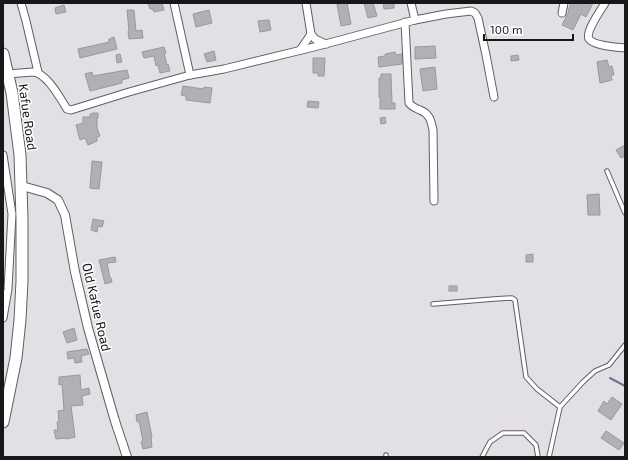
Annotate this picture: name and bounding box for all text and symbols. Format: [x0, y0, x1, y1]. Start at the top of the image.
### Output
scale bar [484, 16, 573, 42]
text: 100 m [490, 22, 522, 36]
street label: Kafue Road [15, 83, 41, 151]
street label: Old Kafue Road [79, 261, 115, 353]

